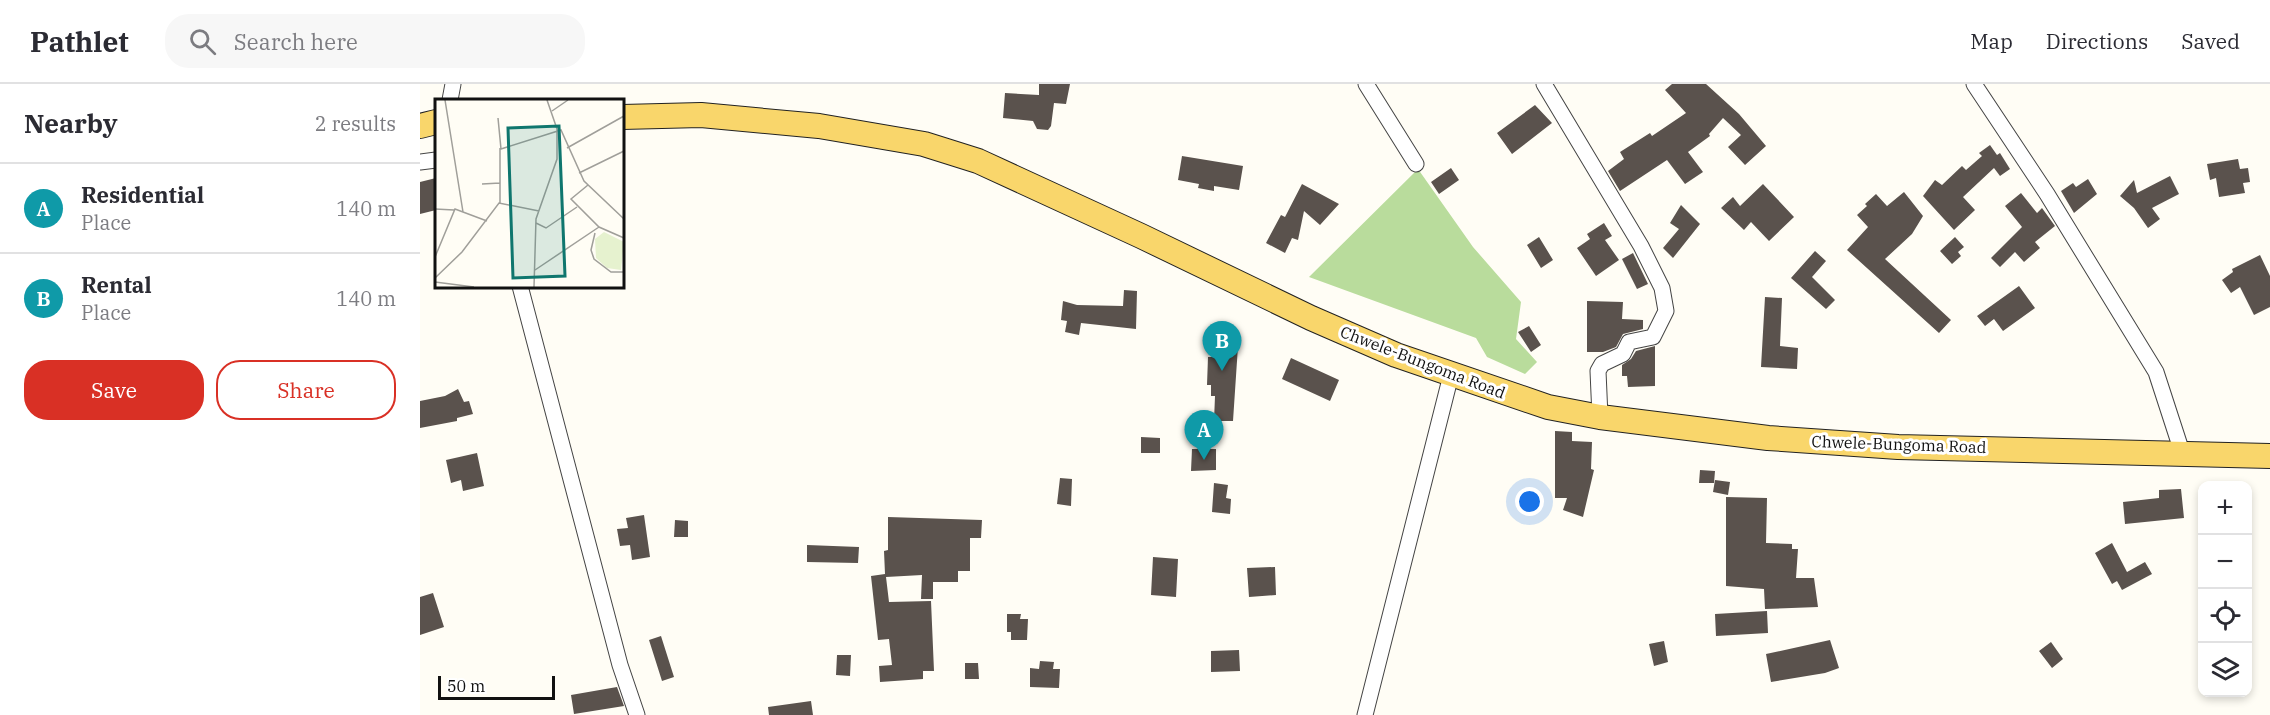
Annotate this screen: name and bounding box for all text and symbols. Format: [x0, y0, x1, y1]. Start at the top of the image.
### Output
search box [165, 14, 585, 68]
text: Pathlet [30, 23, 129, 60]
icon: search [186, 25, 219, 58]
text: Search here [234, 27, 358, 56]
text: Map [1970, 27, 2013, 55]
text: Directions [2046, 27, 2148, 55]
text: Saved [2181, 27, 2240, 55]
inset map [435, 99, 624, 288]
text: Nearby [24, 106, 118, 140]
text: 2 results [315, 110, 396, 137]
text: Residential [81, 180, 204, 209]
text: A [37, 195, 50, 222]
text: 140 m [336, 195, 396, 222]
text: Place [81, 209, 131, 236]
text: Rental [81, 270, 152, 299]
text: B [36, 285, 51, 312]
text: 140 m [336, 285, 396, 312]
text: Place [81, 299, 131, 326]
street label: Chwele-Bungoma Road [1338, 321, 1509, 403]
pin: B [1202, 322, 1242, 371]
button: Save [24, 360, 204, 420]
button: Share [216, 360, 396, 420]
pin: A [1184, 410, 1224, 460]
street label: Chwele-Bungoma Road [1811, 431, 1987, 457]
map controls [2198, 481, 2252, 697]
button: + [2198, 481, 2252, 535]
your location [1515, 487, 1544, 516]
button: − [2198, 535, 2252, 589]
button: locate [2198, 589, 2252, 643]
button: layers [2198, 643, 2252, 697]
scale bar [438, 673, 555, 700]
text: 50 m [447, 676, 485, 696]

